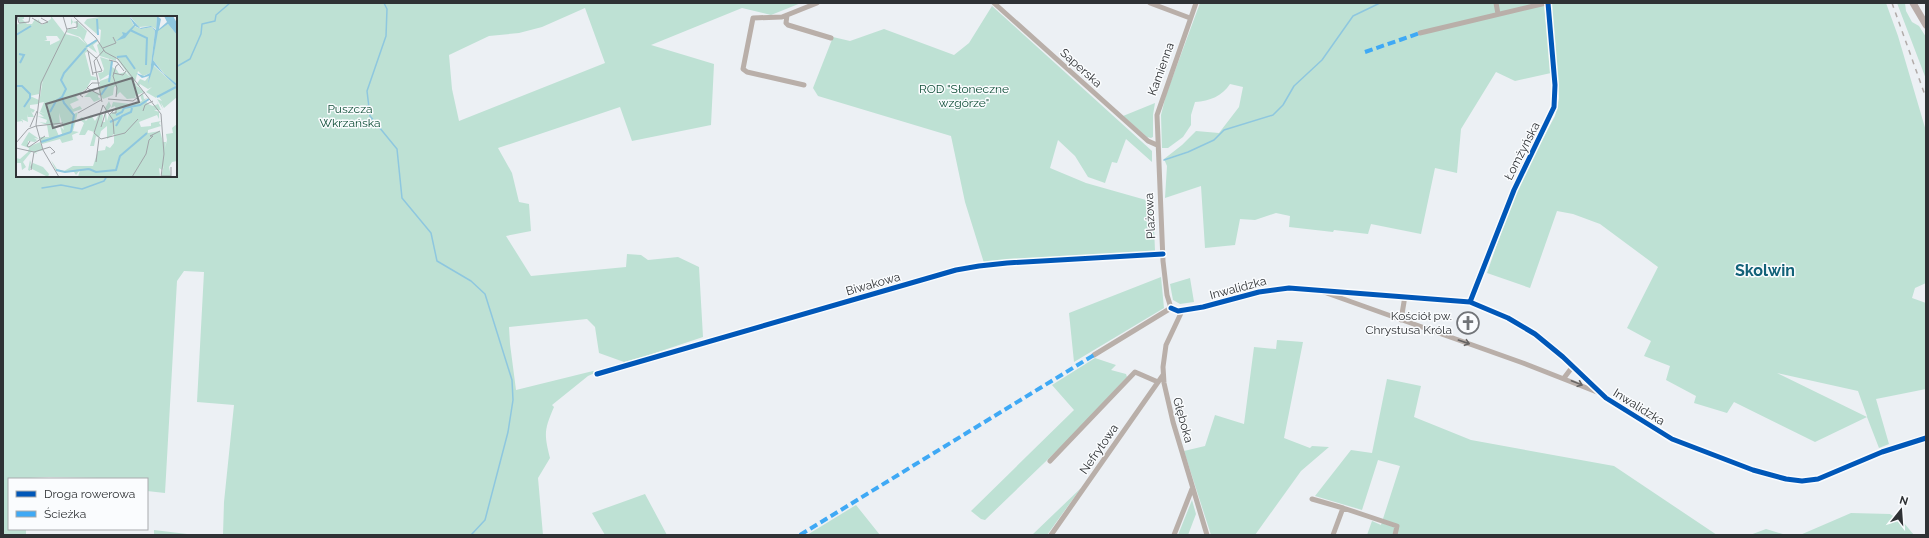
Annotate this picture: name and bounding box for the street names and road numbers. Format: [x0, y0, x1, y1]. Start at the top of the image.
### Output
street label: Kamienna [1145, 41, 1177, 97]
street label: Saperska [1057, 46, 1105, 90]
street label: Łomżyńska [1501, 120, 1543, 182]
street label: Plażowa [1142, 193, 1158, 239]
street label: Biwakowa [844, 270, 902, 298]
street label: Inwalidzka [1208, 274, 1268, 302]
street label: Inwalidzka [1611, 386, 1667, 428]
street label: Głęboka [1170, 396, 1196, 444]
street label: Nefrytowa [1077, 421, 1121, 477]

